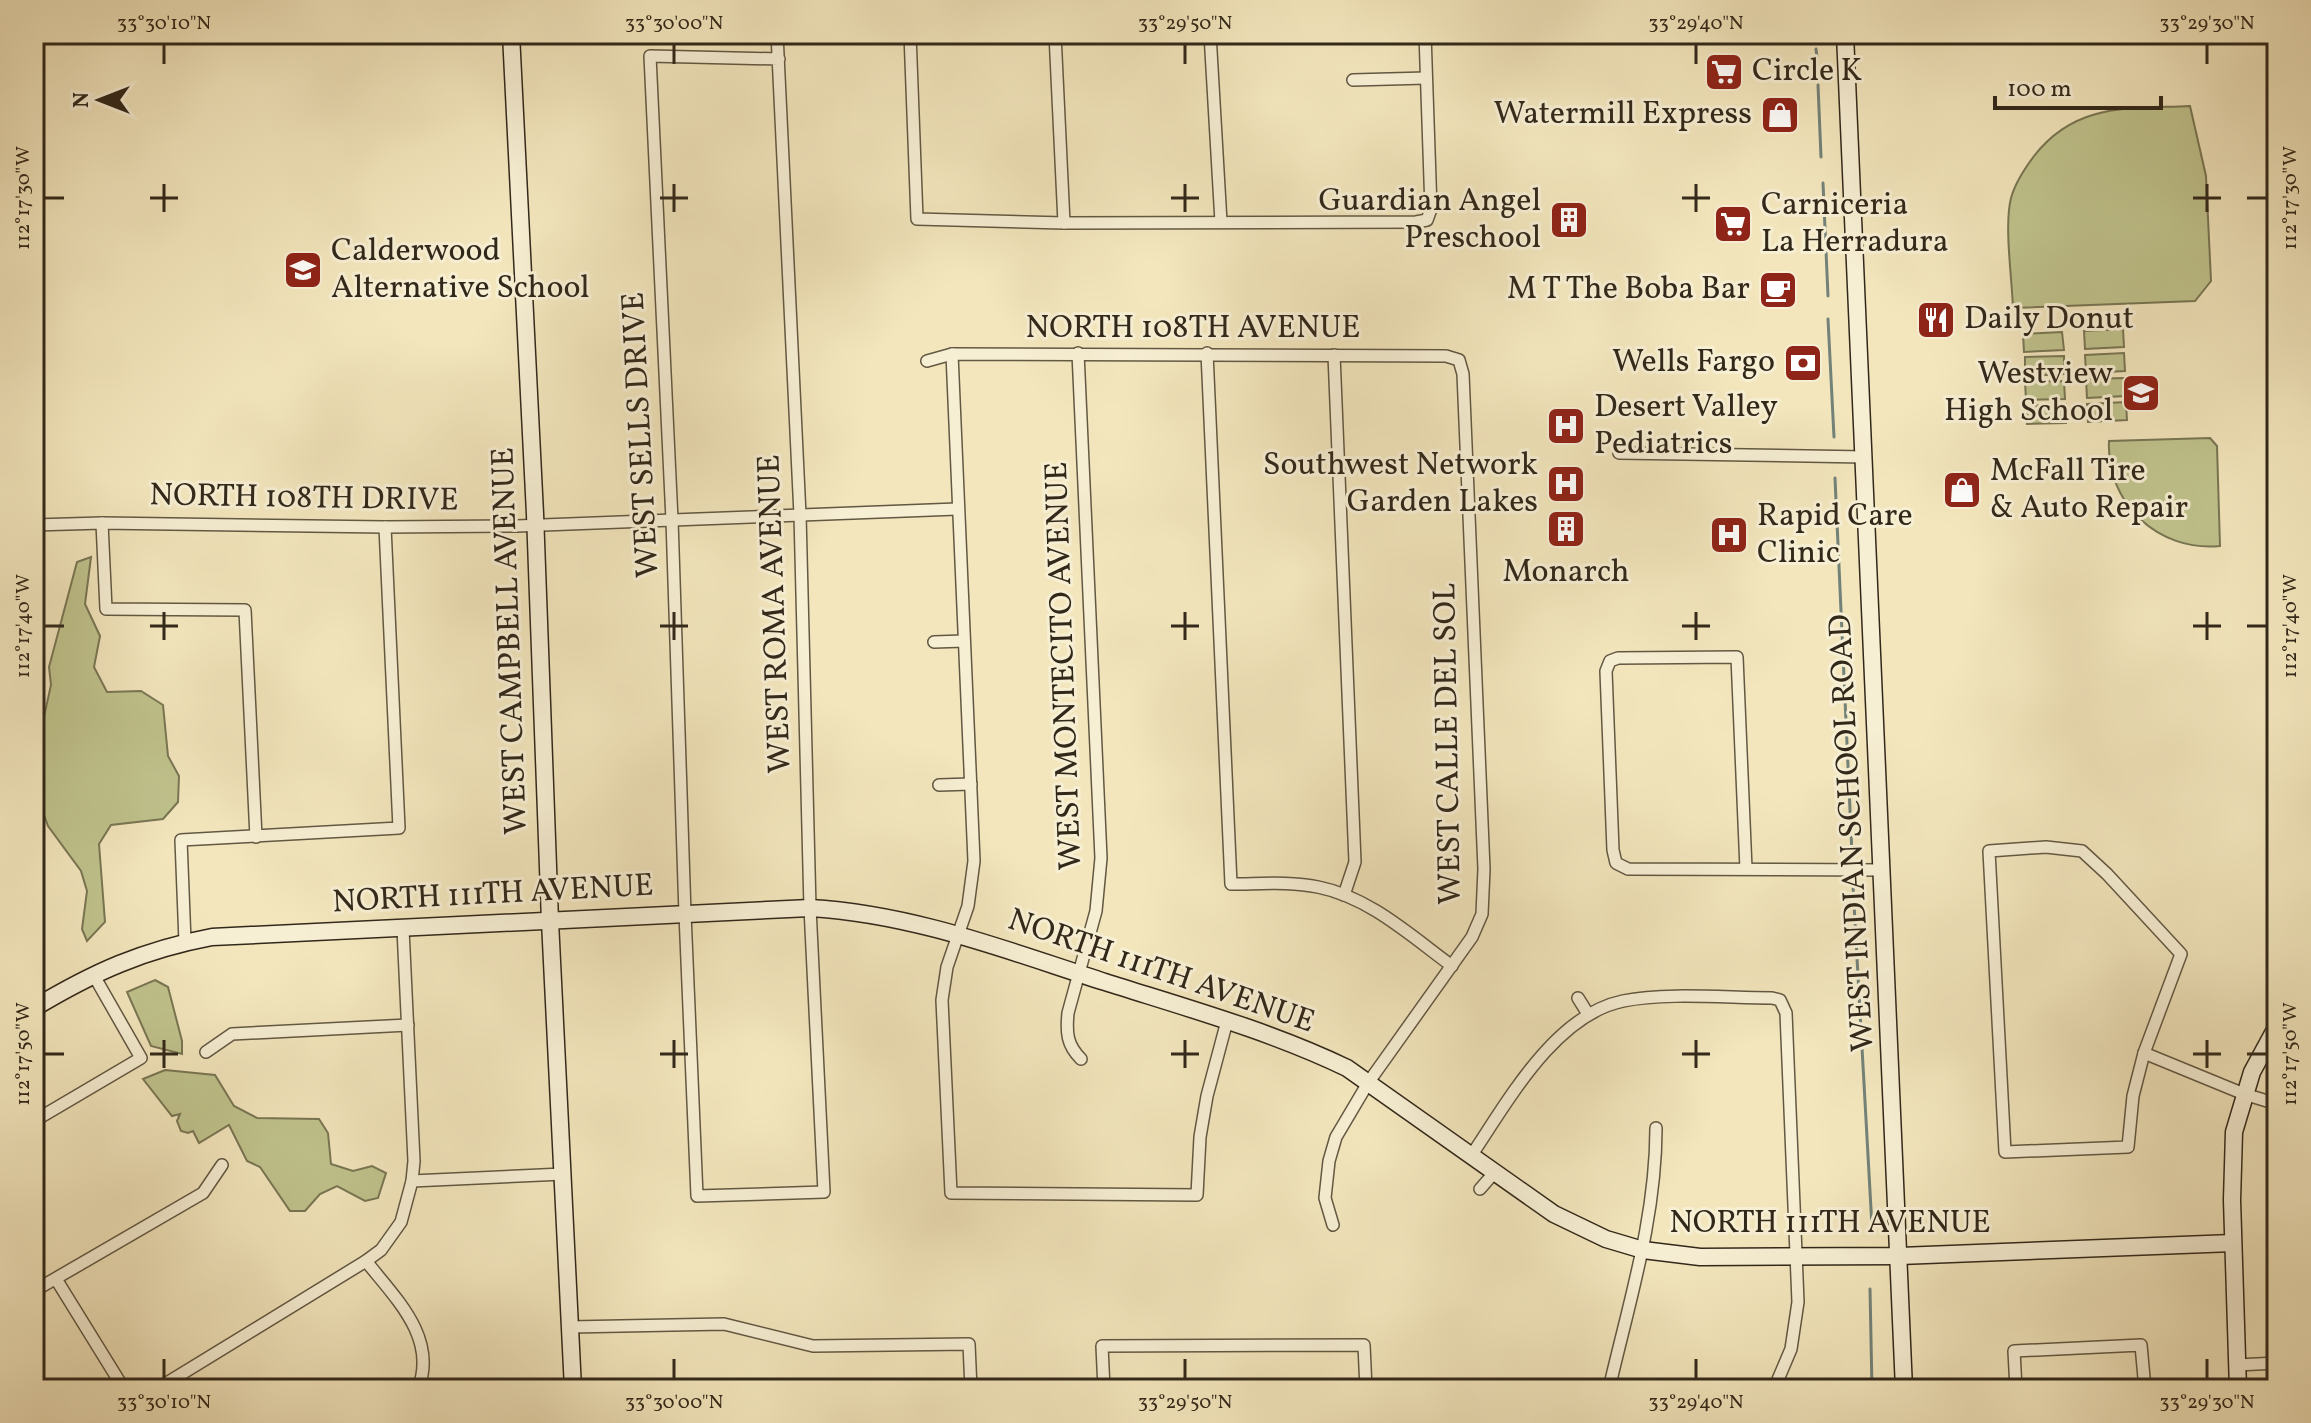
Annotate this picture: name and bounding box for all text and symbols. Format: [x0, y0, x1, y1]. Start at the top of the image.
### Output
text: 33°30'10"N [117, 10, 211, 38]
text: 33°30'00"N [625, 10, 723, 38]
text: 33°29'50"N [1138, 10, 1232, 38]
text: 33°29'40"N [1648, 10, 1744, 38]
text: 33°29'30"N [2159, 10, 2255, 38]
place label: Circle K [1752, 50, 1862, 94]
supermarket icon: Circle K [1703, 51, 1745, 93]
north arrow [60, 60, 140, 140]
scale bar [1995, 60, 2161, 110]
text: 100 m [2007, 73, 2072, 107]
text: N [67, 92, 98, 108]
place label: Watermill Express [1494, 93, 1752, 137]
shop icon: Watermill Express [1759, 94, 1801, 136]
text: 112°17'30"W [10, 146, 38, 250]
text: 112°17'30"W [2277, 146, 2305, 250]
place label: Guardian Angel Preschool [1318, 180, 1541, 261]
place label: Carniceria La Herradura [1761, 184, 1949, 265]
building icon: Guardian Angel Preschool [1548, 199, 1590, 241]
supermarket icon: Carniceria La Herradura [1712, 203, 1754, 245]
place label: Calderwood Alternative School [331, 230, 590, 311]
school or university icon: Calderwood Alternative School [282, 249, 324, 291]
place label: M T The Boba Bar [1507, 268, 1750, 312]
cafe icon: M T The Boba Bar [1757, 269, 1799, 311]
street label: WEST SELLS DRIVE [613, 291, 671, 579]
place label: Daily Donut [1964, 298, 2134, 342]
restaurant icon: Daily Donut [1915, 299, 1957, 341]
street label: NORTH 108TH AVENUE [1026, 307, 1360, 351]
place label: Wells Fargo [1612, 341, 1775, 385]
bank icon: Wells Fargo [1782, 342, 1824, 384]
place label: Westview High School [1944, 353, 2113, 434]
school or university icon: Westview High School [2120, 372, 2162, 414]
place label: Desert Valley Pediatrics [1594, 386, 1778, 467]
hospital icon: Desert Valley Pediatrics [1545, 405, 1587, 447]
place label: Southwest Network Garden Lakes [1263, 444, 1538, 525]
street label: WEST CAMPBELL AVENUE [482, 446, 540, 836]
place label: McFall Tire & Auto Repair [1990, 450, 2188, 531]
street label: WEST ROMA AVENUE [748, 454, 804, 774]
street label: WEST MONTECITO AVENUE [1036, 461, 1094, 871]
hospital icon: Southwest Network Garden Lakes [1545, 463, 1587, 505]
shop icon: McFall Tire & Auto Repair [1941, 469, 1983, 511]
street label: NORTH 108TH DRIVE [149, 474, 459, 524]
place label: Rapid Care Clinic [1757, 495, 1913, 576]
building icon: Monarch [1545, 508, 1587, 550]
hospital icon: Rapid Care Clinic [1708, 514, 1750, 556]
place label: Monarch [1502, 551, 1630, 595]
text: 112°17'40"W [10, 574, 38, 678]
text: 112°17'40"W [2277, 574, 2305, 678]
street label: WEST CALLE DEL SOL [1424, 583, 1474, 905]
street label: WEST INDIAN SCHOOL ROAD [1820, 613, 1886, 1053]
street label: NORTH 111TH AVENUE [331, 865, 655, 925]
street label: NORTH 111TH AVENUE [1002, 899, 1320, 1045]
text: 112°17'50"W [10, 1002, 38, 1106]
text: 112°17'50"W [2277, 1002, 2305, 1106]
street label: NORTH 111TH AVENUE [1669, 1202, 1991, 1246]
text: 33°30'10"N [117, 1389, 211, 1417]
text: 33°30'00"N [625, 1389, 723, 1417]
text: 33°29'50"N [1138, 1389, 1232, 1417]
text: 33°29'40"N [1648, 1389, 1744, 1417]
text: 33°29'30"N [2159, 1389, 2255, 1417]

